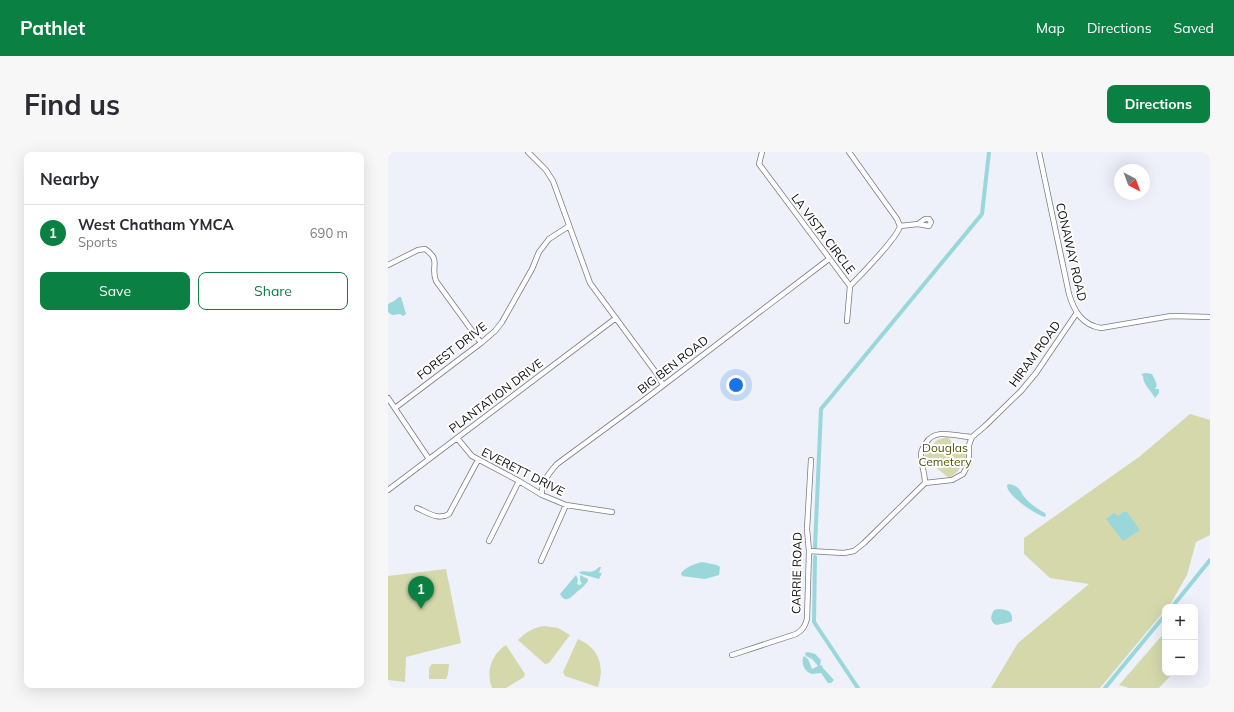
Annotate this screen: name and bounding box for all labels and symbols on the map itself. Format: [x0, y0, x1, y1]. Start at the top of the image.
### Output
north arrow [1114, 164, 1150, 200]
street label: LA VISTA CIRCLE [788, 191, 858, 277]
street label: CONAWAY ROAD [1053, 201, 1090, 303]
street label: HIRAM ROAD [1006, 318, 1064, 390]
street label: FOREST DRIVE [414, 319, 490, 383]
street label: BIG BEN ROAD [634, 332, 711, 397]
street label: PLANTATION DRIVE [446, 355, 546, 436]
your location [726, 375, 746, 395]
park label: Douglas Cemetery [918, 440, 972, 469]
street label: EVERETT DRIVE [479, 444, 567, 499]
street label: CARRIE ROAD [788, 532, 805, 614]
pin: 1 [408, 576, 434, 609]

